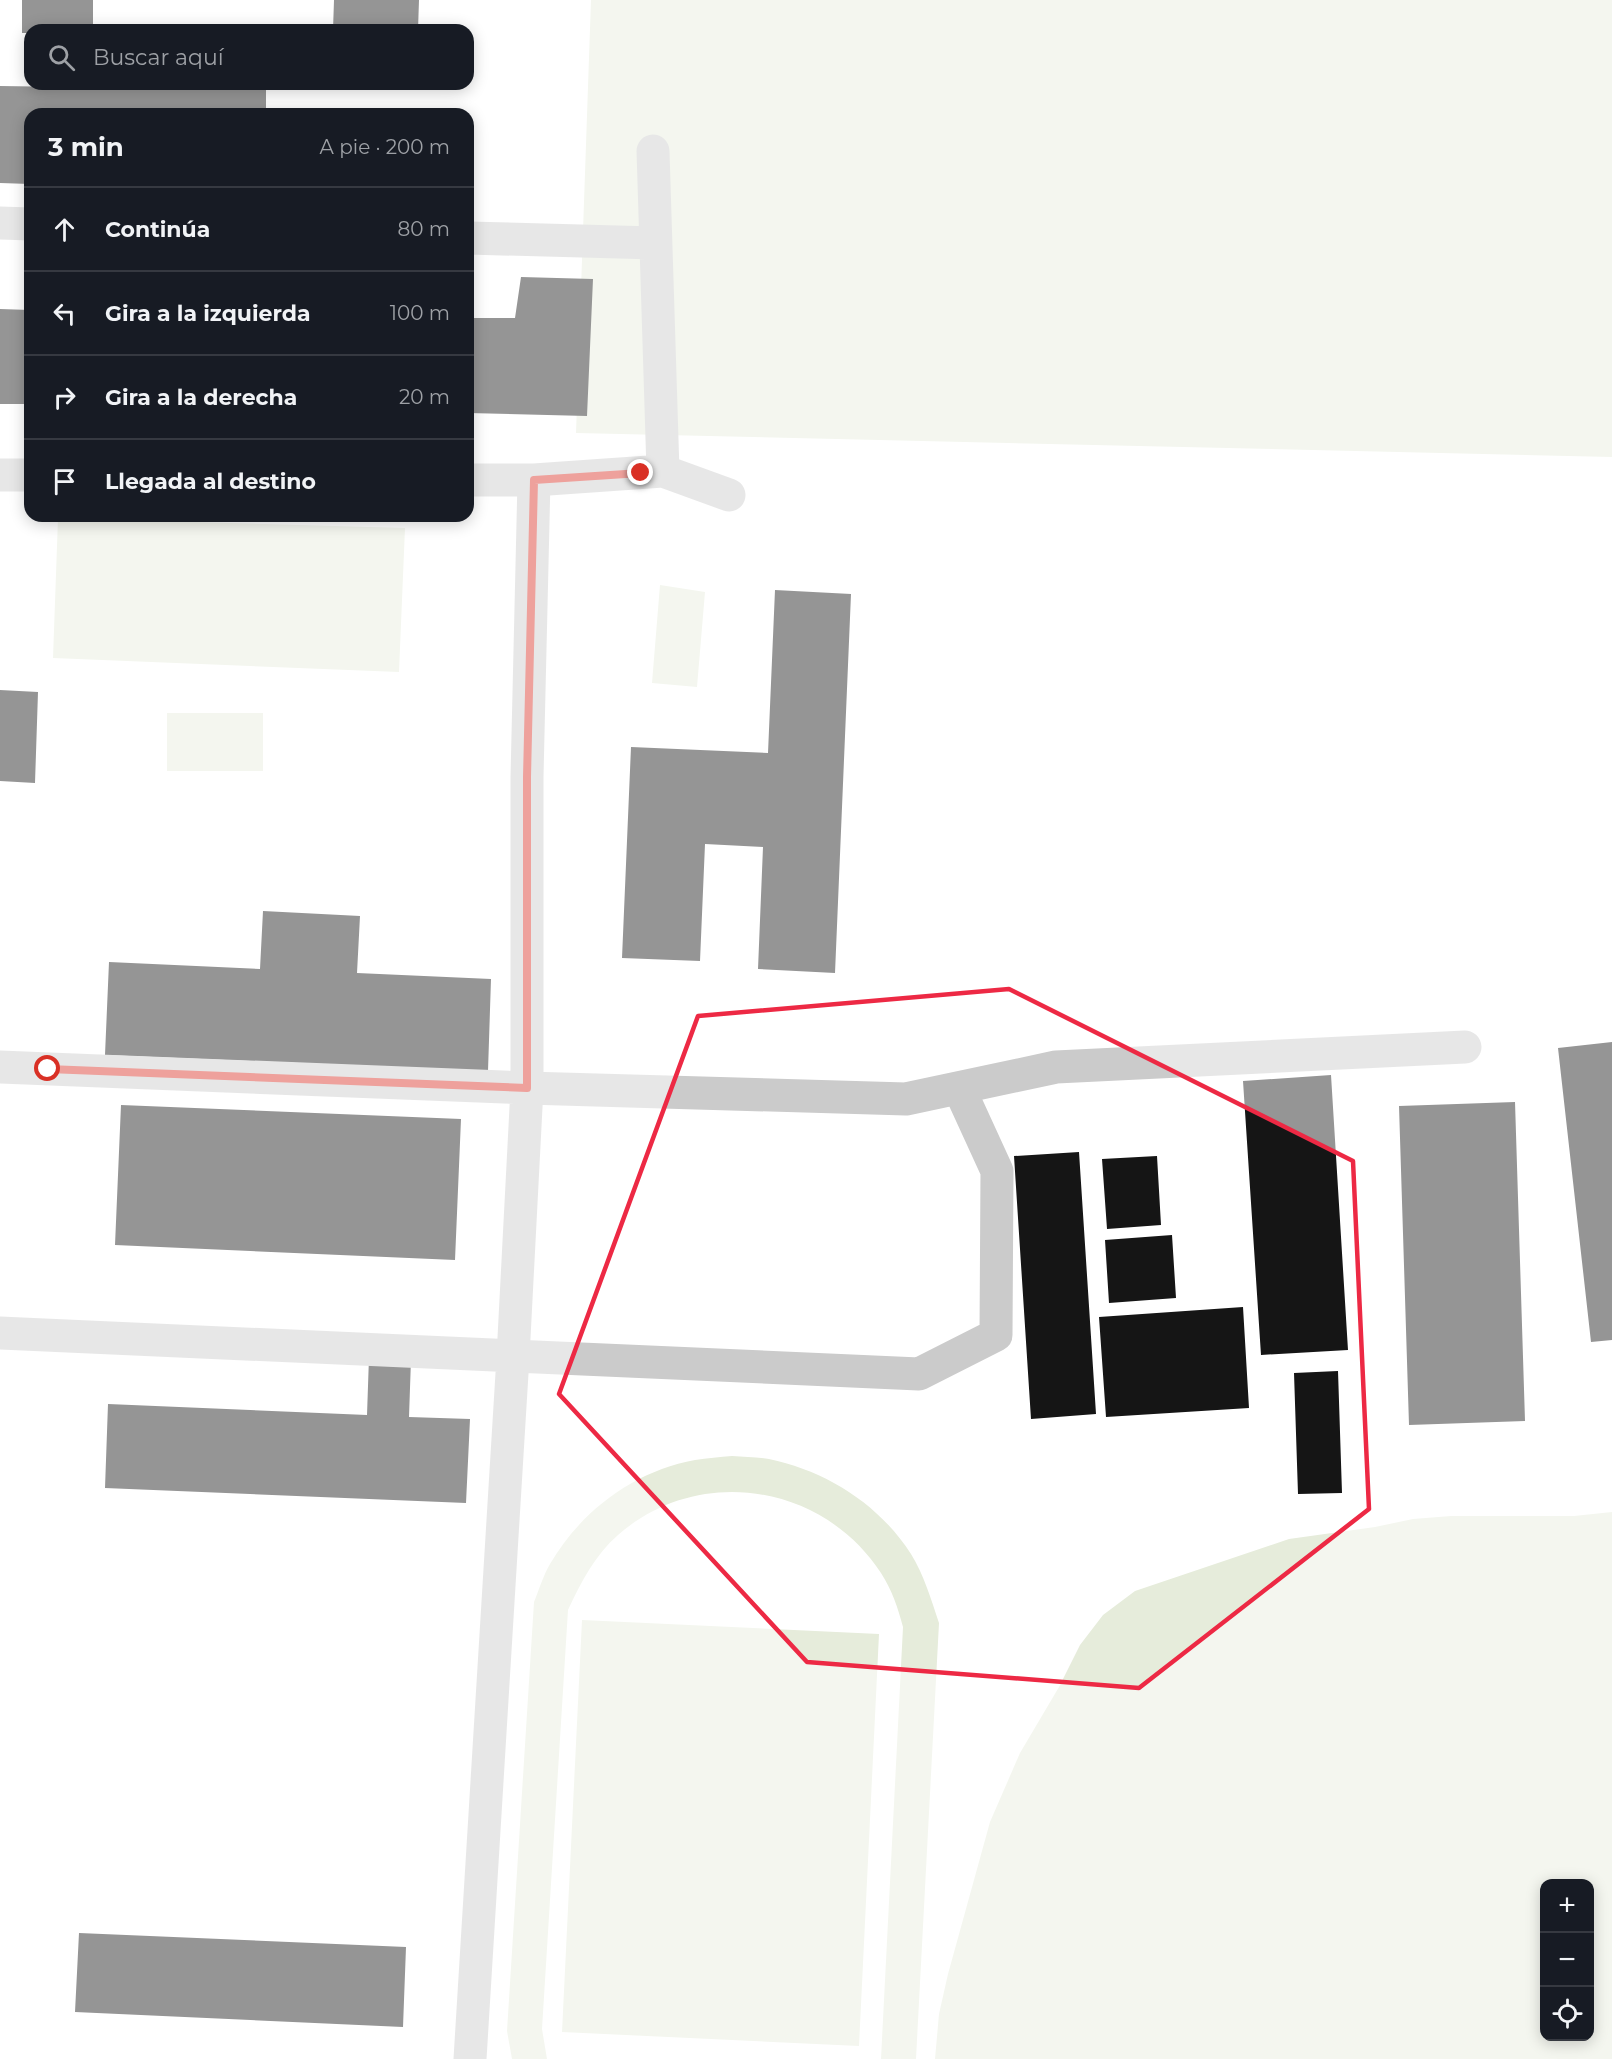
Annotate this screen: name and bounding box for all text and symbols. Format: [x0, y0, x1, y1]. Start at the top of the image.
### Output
search box [24, 24, 474, 90]
icon: search [45, 41, 78, 74]
text: Buscar aquí [93, 44, 224, 71]
text: 3 min [48, 131, 124, 163]
text: A pie · 200 m [320, 135, 450, 159]
icon: ahead [48, 213, 81, 246]
text: Continúa [105, 216, 210, 243]
text: 80 m [398, 217, 450, 241]
icon: left [48, 297, 81, 330]
text: Gira a la izquierda [105, 300, 311, 327]
text: 100 m [390, 301, 450, 325]
icon: right [48, 381, 81, 414]
text: Gira a la derecha [105, 384, 297, 411]
text: 20 m [399, 385, 450, 409]
route end [627, 459, 653, 485]
icon: arrive [48, 465, 81, 498]
text: Llegada al destino [105, 468, 316, 495]
route start [34, 1055, 60, 1081]
map controls [1540, 1879, 1594, 2041]
button: + [1540, 1879, 1594, 1933]
button: − [1540, 1933, 1594, 1987]
button: locate [1540, 1987, 1594, 2041]

